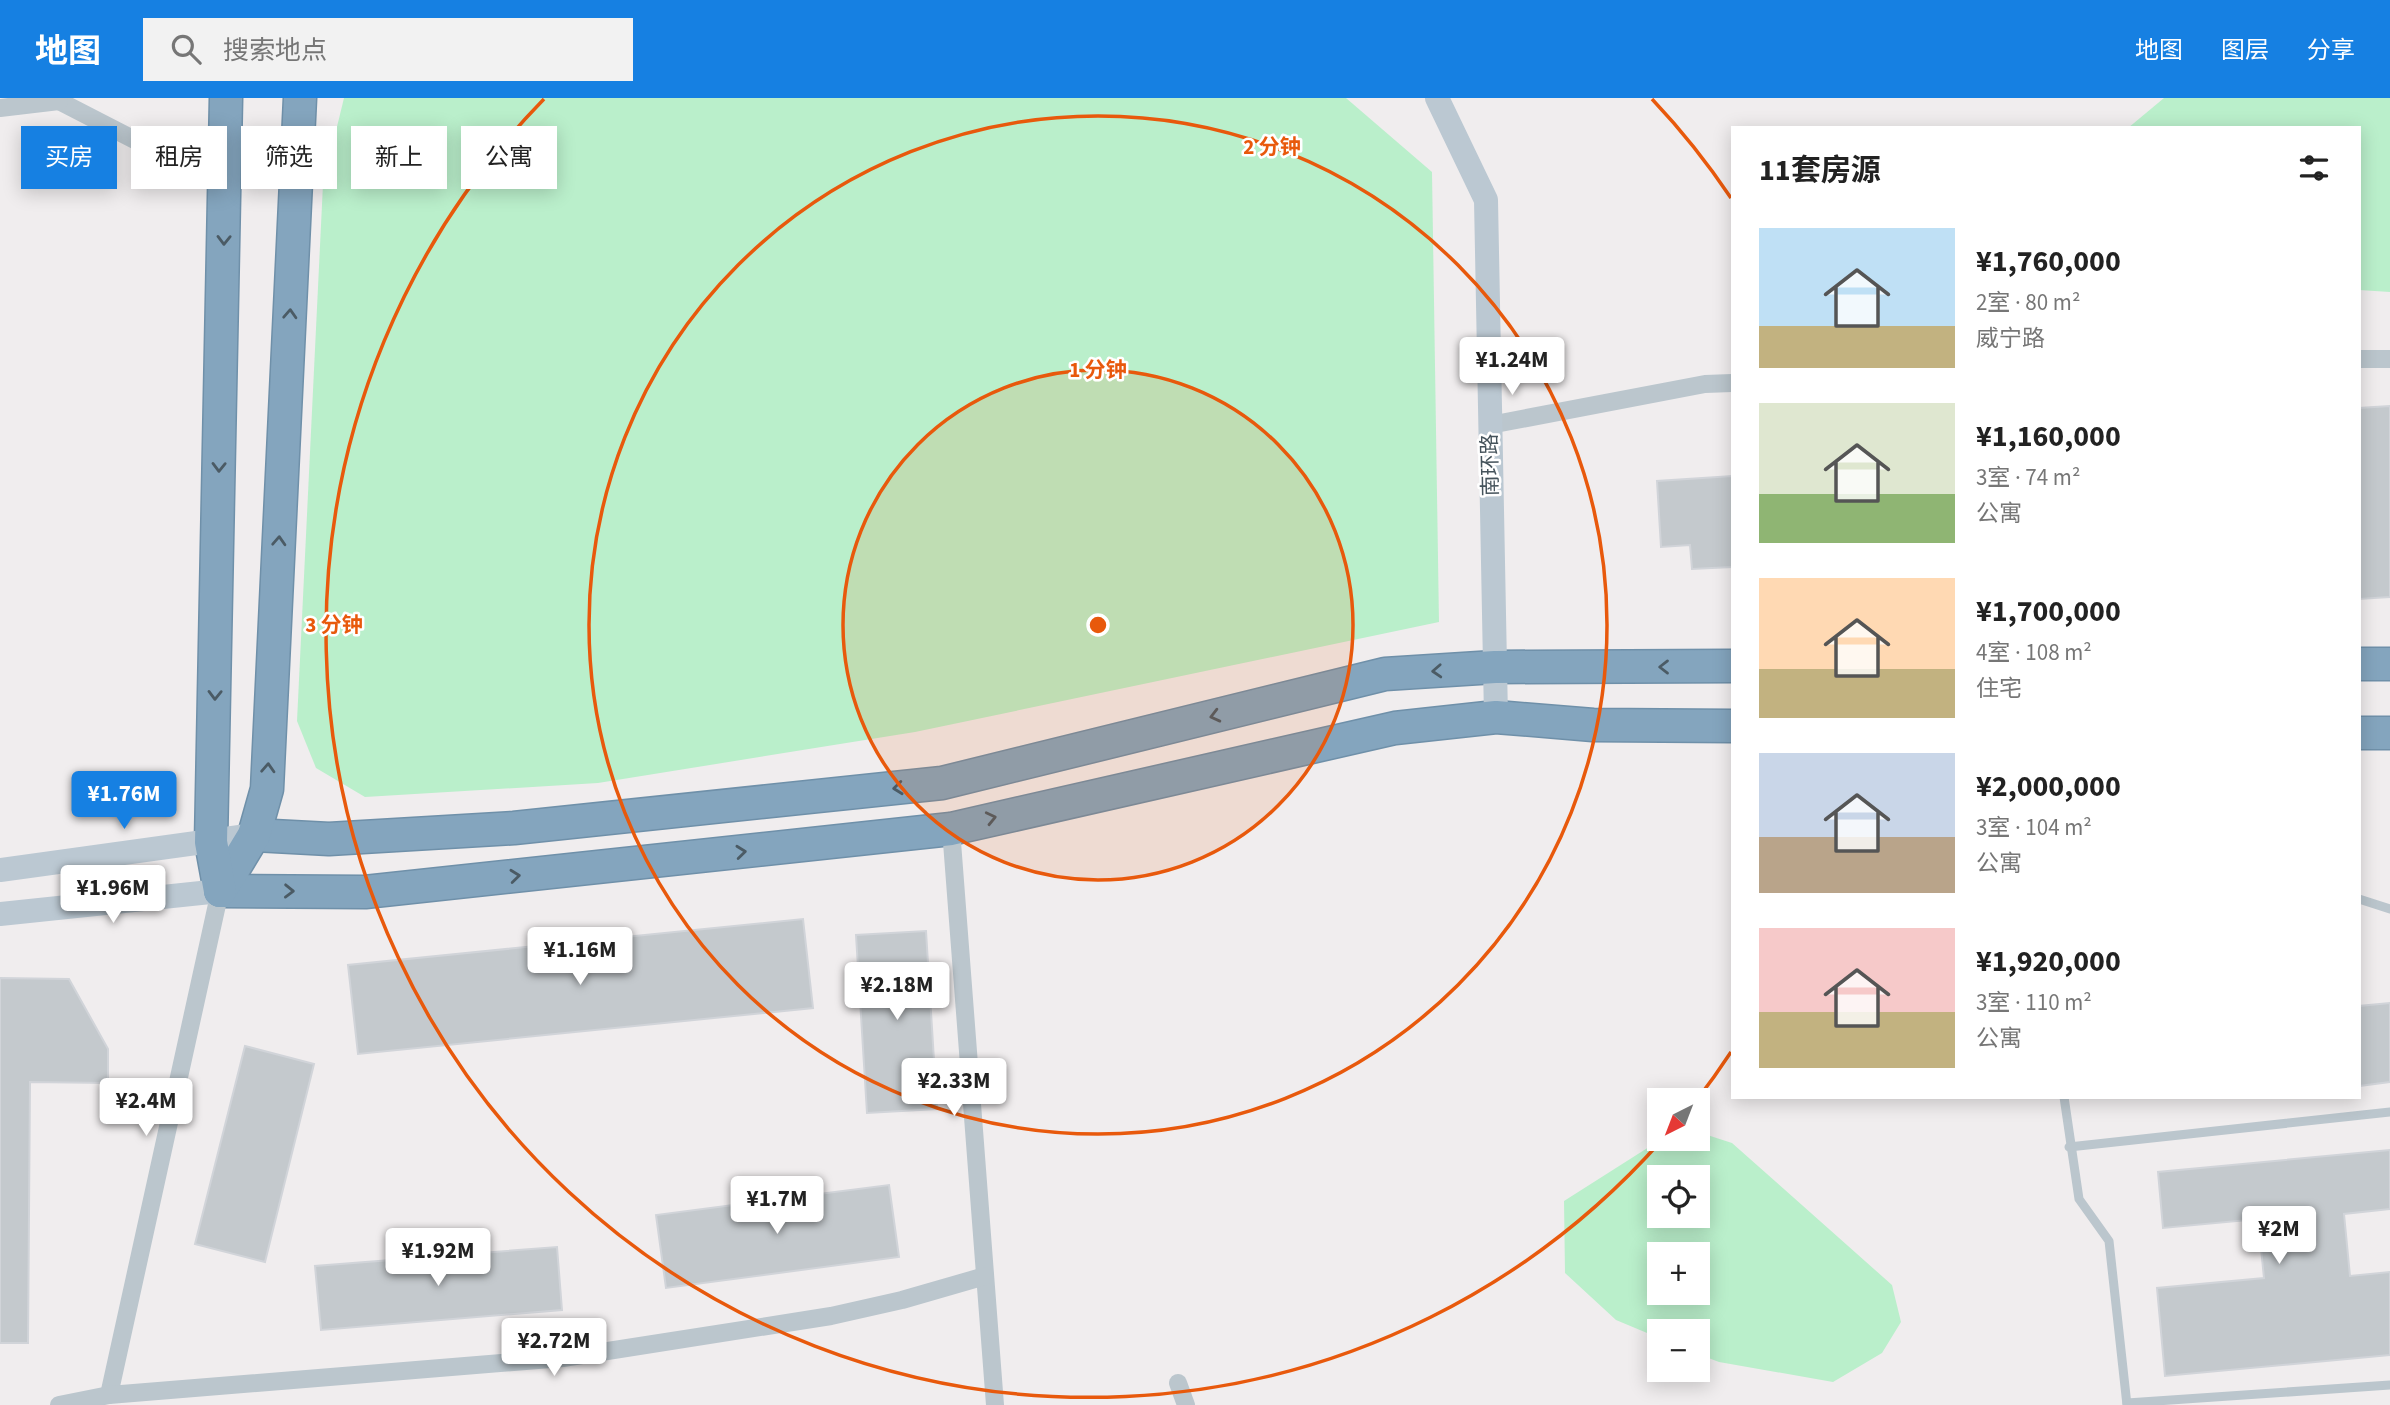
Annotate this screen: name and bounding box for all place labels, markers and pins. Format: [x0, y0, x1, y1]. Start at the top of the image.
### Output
pin: ¥1.24M [1455, 338, 1569, 397]
centre of rings [1086, 613, 1110, 637]
pin: ¥1.76M [67, 772, 181, 831]
pin: ¥1.96M [56, 866, 170, 925]
pin: ¥1.16M [523, 928, 637, 987]
pin: ¥2.18M [840, 962, 954, 1022]
pin: ¥2.33M [897, 1058, 1011, 1118]
pin: ¥2.4M [97, 1079, 195, 1138]
pin: ¥1.7M [728, 1176, 826, 1236]
pin: ¥2M [2245, 1206, 2313, 1266]
pin: ¥1.92M [381, 1228, 495, 1288]
pin: ¥2.72M [497, 1318, 611, 1378]

